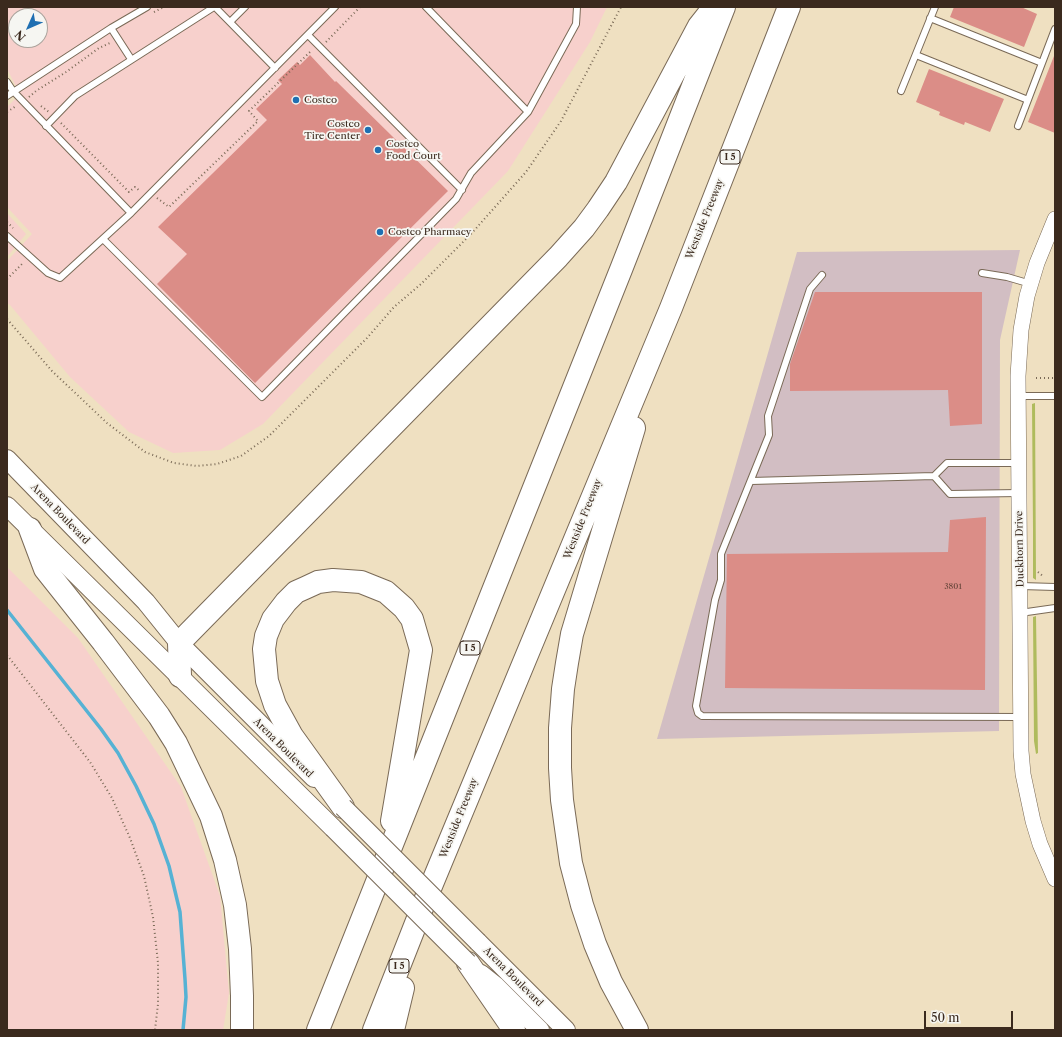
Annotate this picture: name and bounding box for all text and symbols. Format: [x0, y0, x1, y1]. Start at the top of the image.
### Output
north arrow [8, 8, 48, 48]
text: N [12, 27, 29, 44]
place label: Costco [304, 94, 337, 106]
marker: Costco [291, 95, 301, 105]
place label: Costco Tire Center [304, 118, 360, 142]
marker: Costco Tire Center [363, 125, 373, 135]
place label: Costco Food Court [386, 138, 441, 162]
marker: Costco Food Court [373, 145, 383, 155]
road number: I 5 [720, 150, 740, 164]
street label: Westside Freeway [683, 177, 727, 261]
place label: Costco Pharmacy [388, 226, 471, 238]
marker: Costco Pharmacy [375, 227, 385, 237]
street label: Westside Freeway [561, 477, 605, 561]
street label: Arena Boulevard [28, 481, 92, 547]
street label: Duckhorn Drive [1013, 510, 1027, 588]
house number: 3801 [944, 582, 962, 592]
road number: I 5 [460, 641, 480, 655]
street label: Arena Boulevard [251, 716, 315, 780]
street label: Westside Freeway [437, 776, 481, 860]
street label: Arena Boulevard [481, 945, 545, 1009]
road number: I 5 [389, 959, 409, 973]
scale bar [926, 1003, 1015, 1029]
text: 50 m [931, 1010, 960, 1025]

